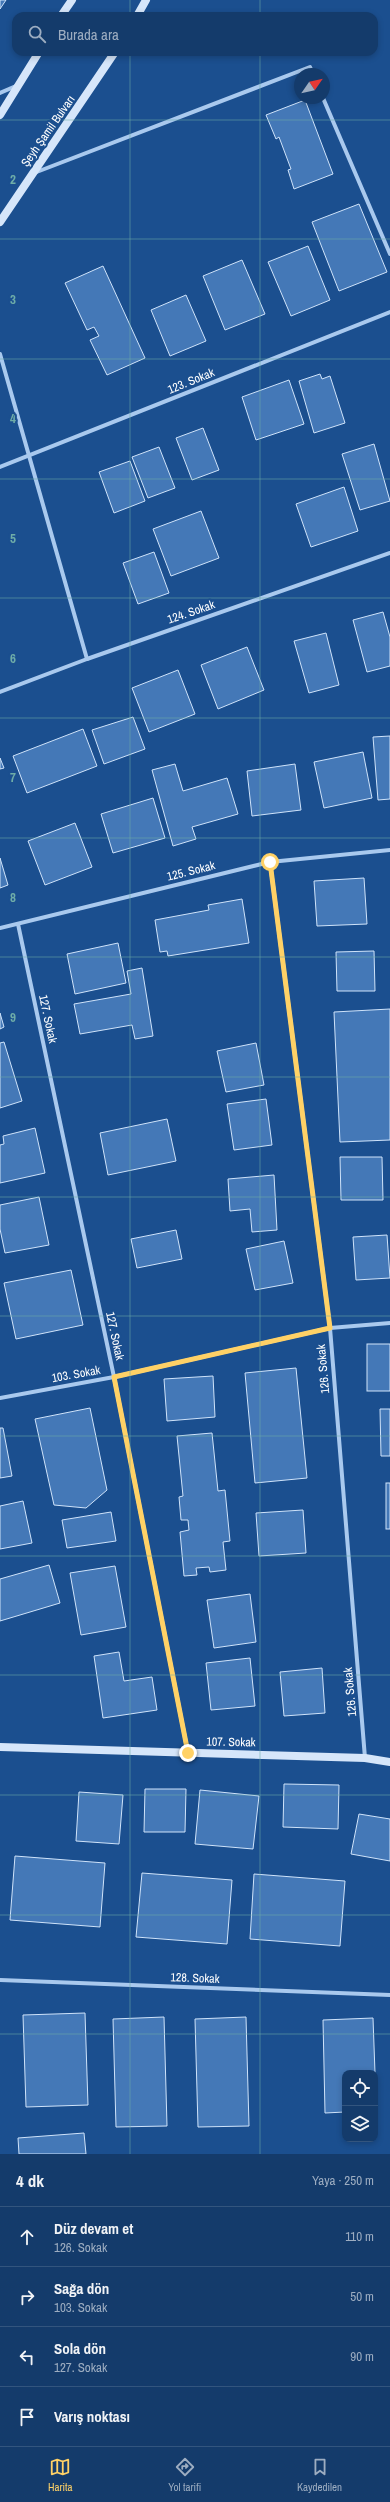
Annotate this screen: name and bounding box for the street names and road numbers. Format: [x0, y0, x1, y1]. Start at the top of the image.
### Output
street label: Şeyh Şamil Bulvarı [17, 92, 79, 170]
street label: 123. Sokak [165, 364, 217, 398]
street label: 124. Sokak [165, 596, 217, 628]
street label: 125. Sokak [165, 857, 217, 885]
street label: 127. Sokak [35, 993, 61, 1045]
street label: 127. Sokak [102, 1310, 128, 1362]
street label: 126. Sokak [313, 1344, 333, 1394]
street label: 103. Sokak [50, 1362, 102, 1386]
street label: 126. Sokak [340, 1667, 360, 1717]
street label: 107. Sokak [206, 1734, 256, 1750]
street label: 128. Sokak [170, 1969, 220, 1987]

